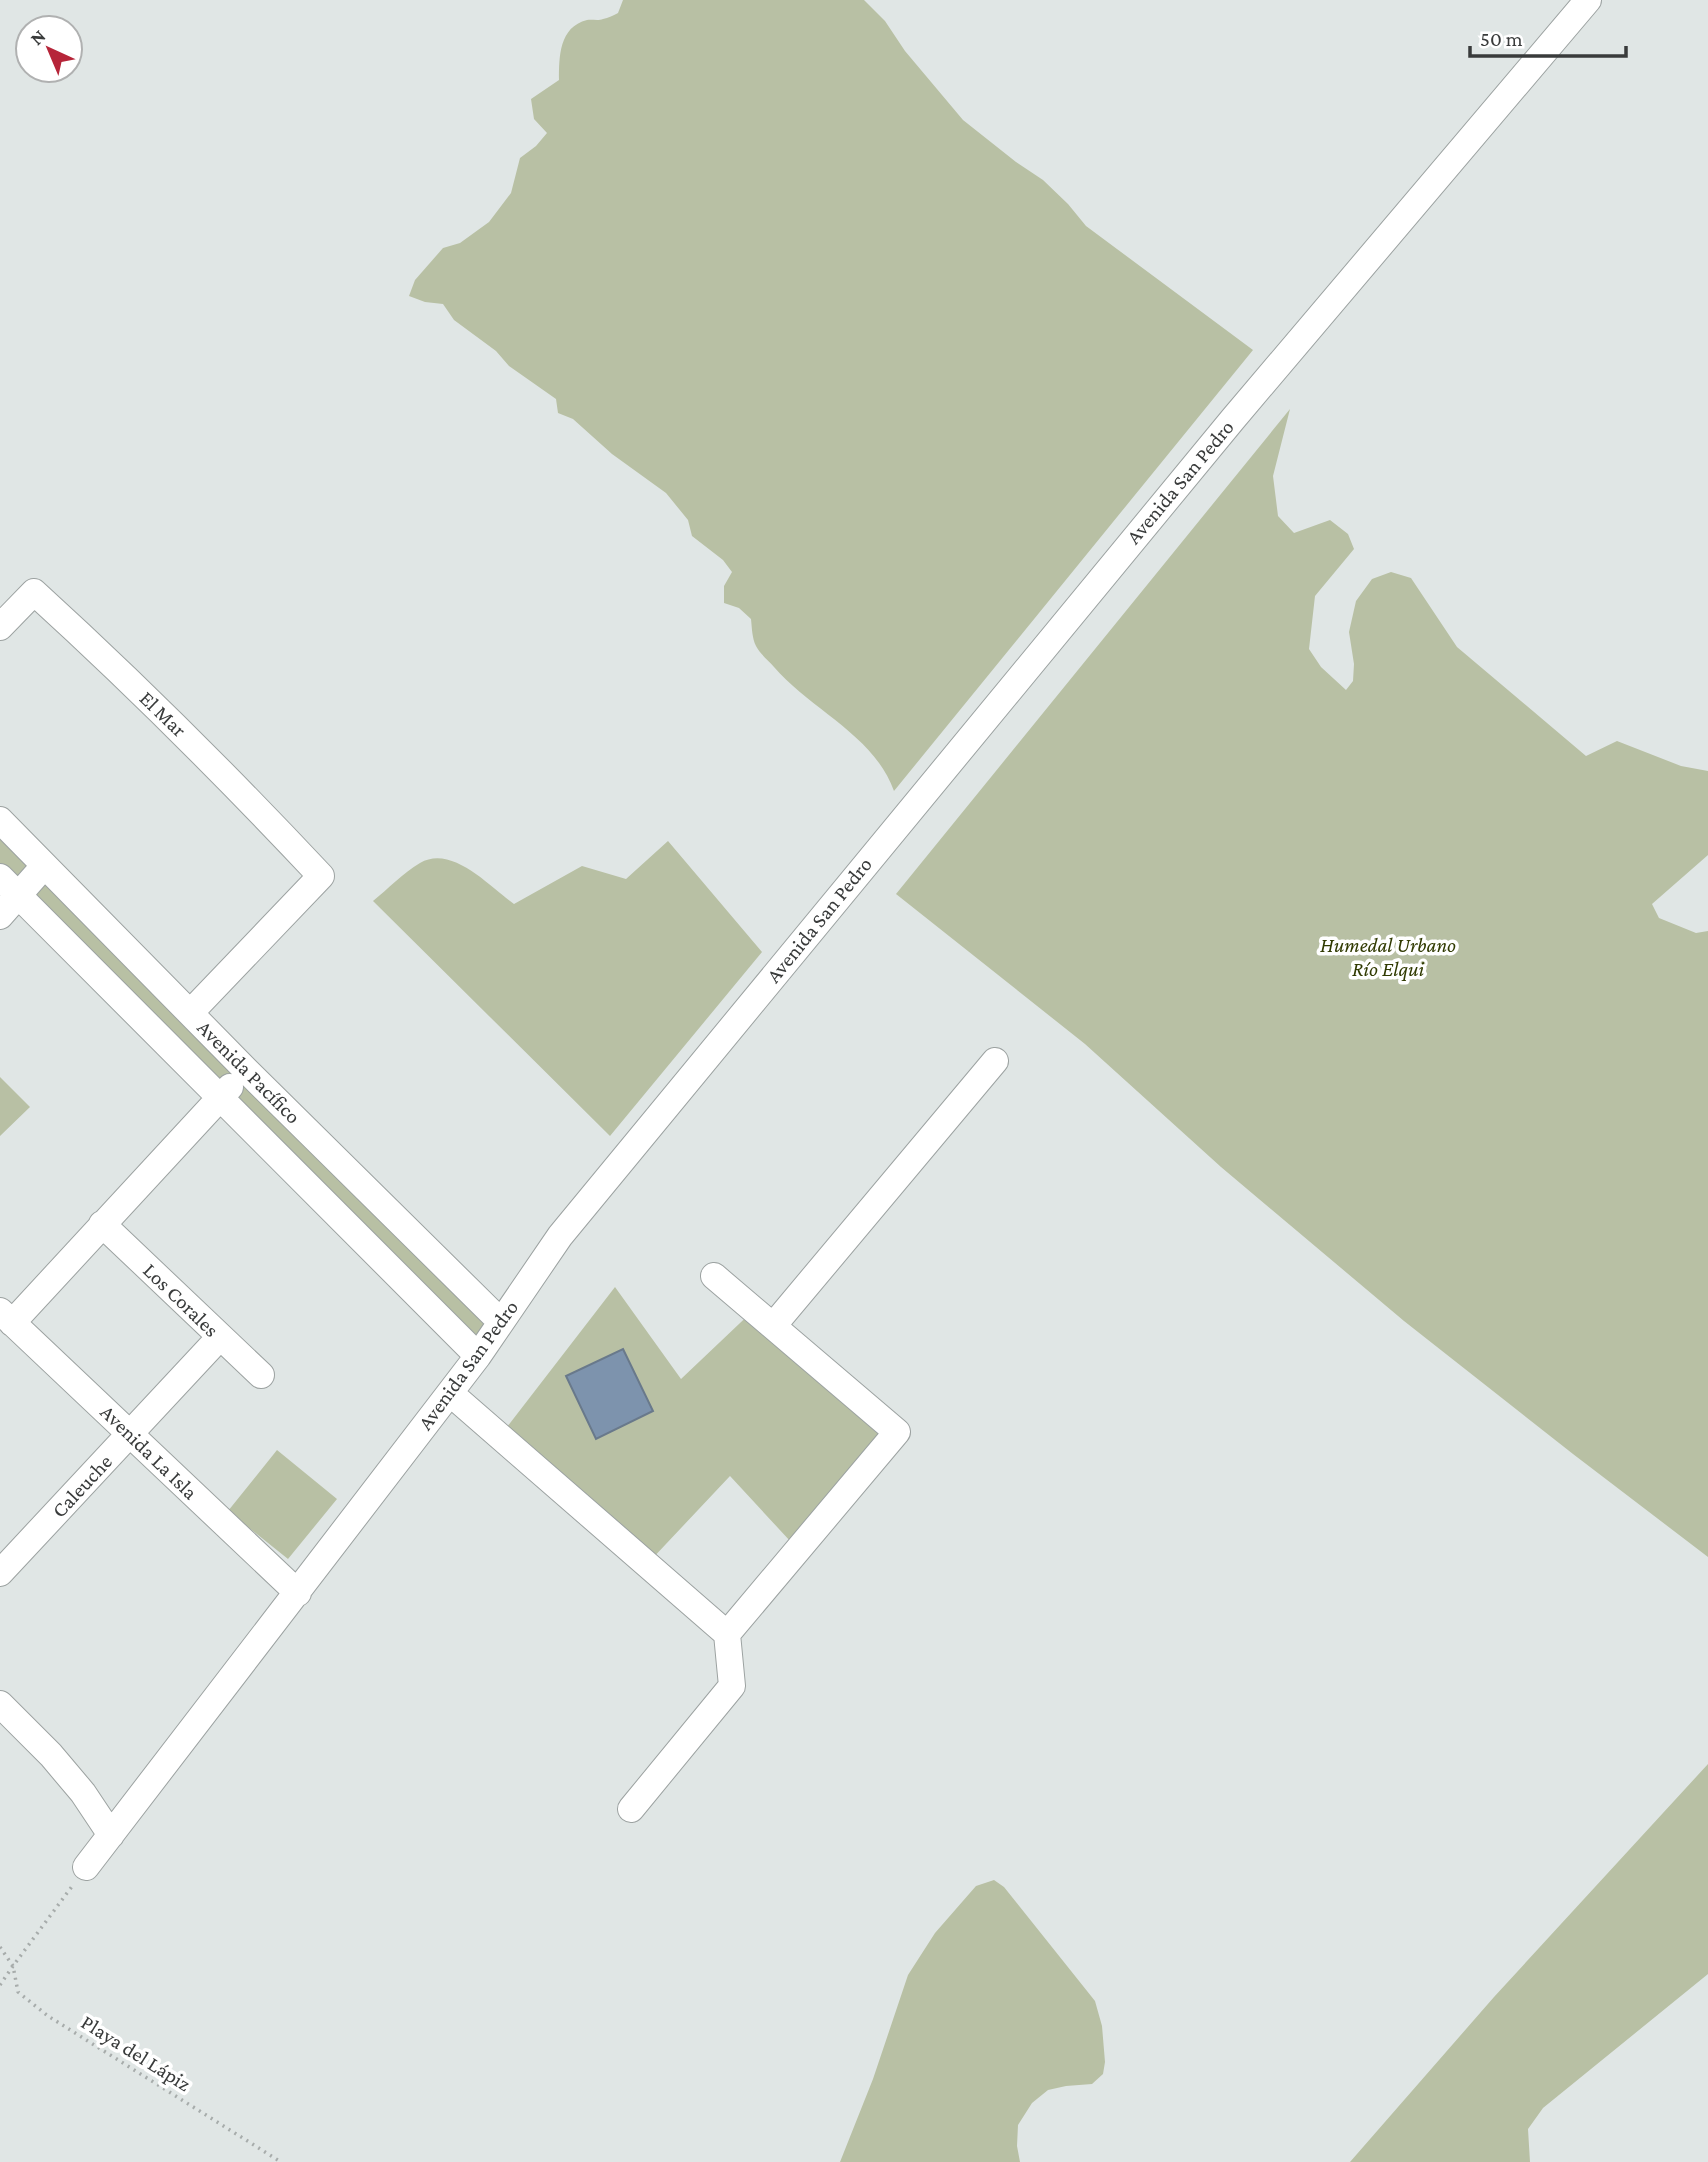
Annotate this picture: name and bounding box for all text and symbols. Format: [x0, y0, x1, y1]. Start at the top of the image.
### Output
north arrow [14, 14, 84, 84]
scale bar [1470, 14, 1626, 58]
text: N [26, 25, 50, 49]
text: 50 m [1480, 27, 1523, 51]
street label: Avenida San Pedro [1121, 415, 1239, 549]
street label: El Mar [135, 686, 192, 742]
street label: Avenida San Pedro [761, 852, 877, 988]
park label: Humedal Urbano Río Elqui [1320, 933, 1456, 981]
street label: Avenida Pacífico [192, 1015, 306, 1129]
street label: Los Corales [138, 1258, 224, 1342]
street label: Avenida San Pedro [413, 1296, 523, 1434]
street label: Avenida La Isla [95, 1400, 203, 1504]
street label: Caleuche [47, 1450, 117, 1522]
street label: Playa del Lápiz [77, 2010, 195, 2096]

